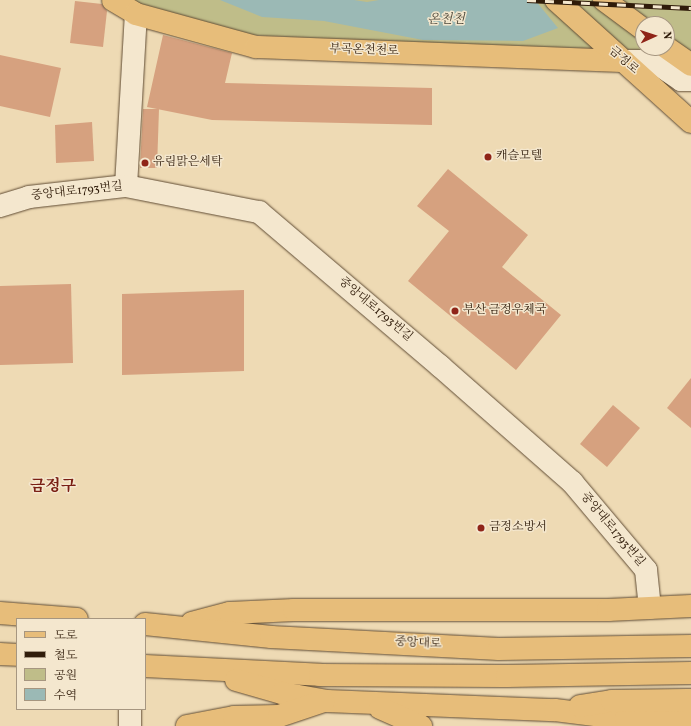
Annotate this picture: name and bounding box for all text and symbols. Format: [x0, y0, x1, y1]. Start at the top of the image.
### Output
water label: 온천천 [427, 12, 465, 28]
north arrow [635, 16, 675, 56]
text: N [659, 31, 674, 40]
street label: 부곡온천천로 [329, 43, 399, 59]
street label: 금정로 [605, 44, 641, 78]
place label: 캐슬모텔 [496, 150, 542, 164]
marker: 캐슬모텔 [483, 152, 493, 162]
place label: 유림맑은세탁 [153, 156, 223, 170]
marker: 유림맑은세탁 [140, 158, 150, 168]
street label: 중앙대로1793번길 [30, 180, 124, 204]
street label: 중앙대로1793번길 [335, 275, 415, 345]
place label: 부산 금정우체국 [463, 304, 547, 318]
marker: 부산 금정우체국 [450, 306, 460, 316]
district label: 금정구 [30, 477, 76, 497]
street label: 중앙대로1793번길 [577, 490, 647, 570]
place label: 금정소방서 [489, 521, 547, 535]
marker: 금정소방서 [476, 523, 486, 533]
legend [16, 618, 146, 710]
text: 도로 [54, 628, 77, 644]
street label: 중앙대로 [394, 636, 442, 652]
text: 철도 [54, 648, 77, 664]
text: 공원 [54, 668, 77, 684]
text: 수역 [54, 688, 77, 704]

